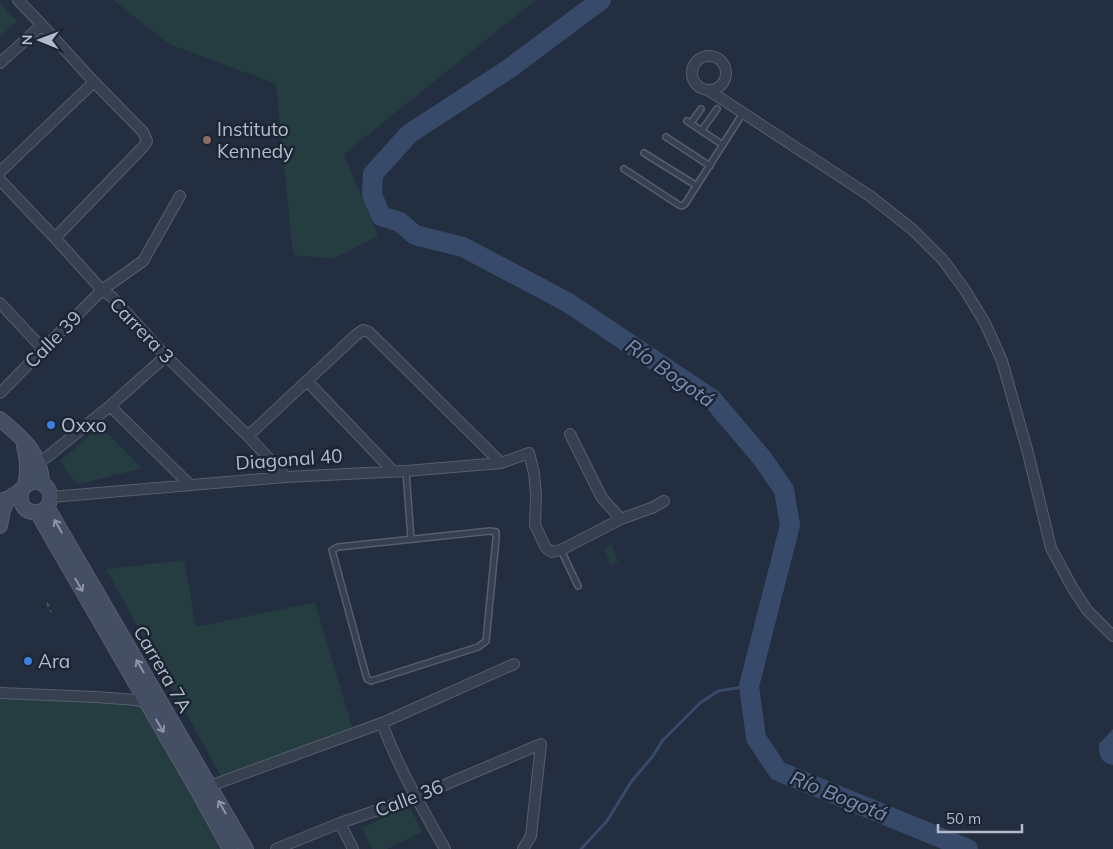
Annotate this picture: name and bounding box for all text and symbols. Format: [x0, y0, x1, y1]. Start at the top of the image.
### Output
north arrow [15, 15, 65, 65]
text: N [18, 34, 36, 45]
place label: Instituto Kennedy [217, 117, 293, 163]
marker: Instituto Kennedy [201, 134, 213, 146]
street label: Carrera 3 [105, 292, 179, 368]
street label: Calle 39 [19, 305, 87, 373]
water label: Río Bogotá [621, 333, 719, 412]
place label: Oxxo [61, 413, 107, 437]
marker: Oxxo [45, 419, 57, 431]
street label: Diagonal 40 [235, 443, 343, 475]
one-way arrow [52, 520, 62, 534]
one-way arrow [74, 577, 84, 592]
street label: Carrera 7A [128, 621, 198, 717]
place label: Ara [38, 649, 70, 673]
marker: Ara [22, 655, 34, 667]
one-way arrow [135, 659, 145, 674]
one-way arrow [155, 718, 165, 733]
water label: Río Bogotá [787, 765, 891, 826]
street label: Calle 36 [371, 774, 447, 822]
one-way arrow [217, 799, 227, 814]
scale bar [938, 802, 1022, 834]
text: 50 m [946, 809, 981, 828]

